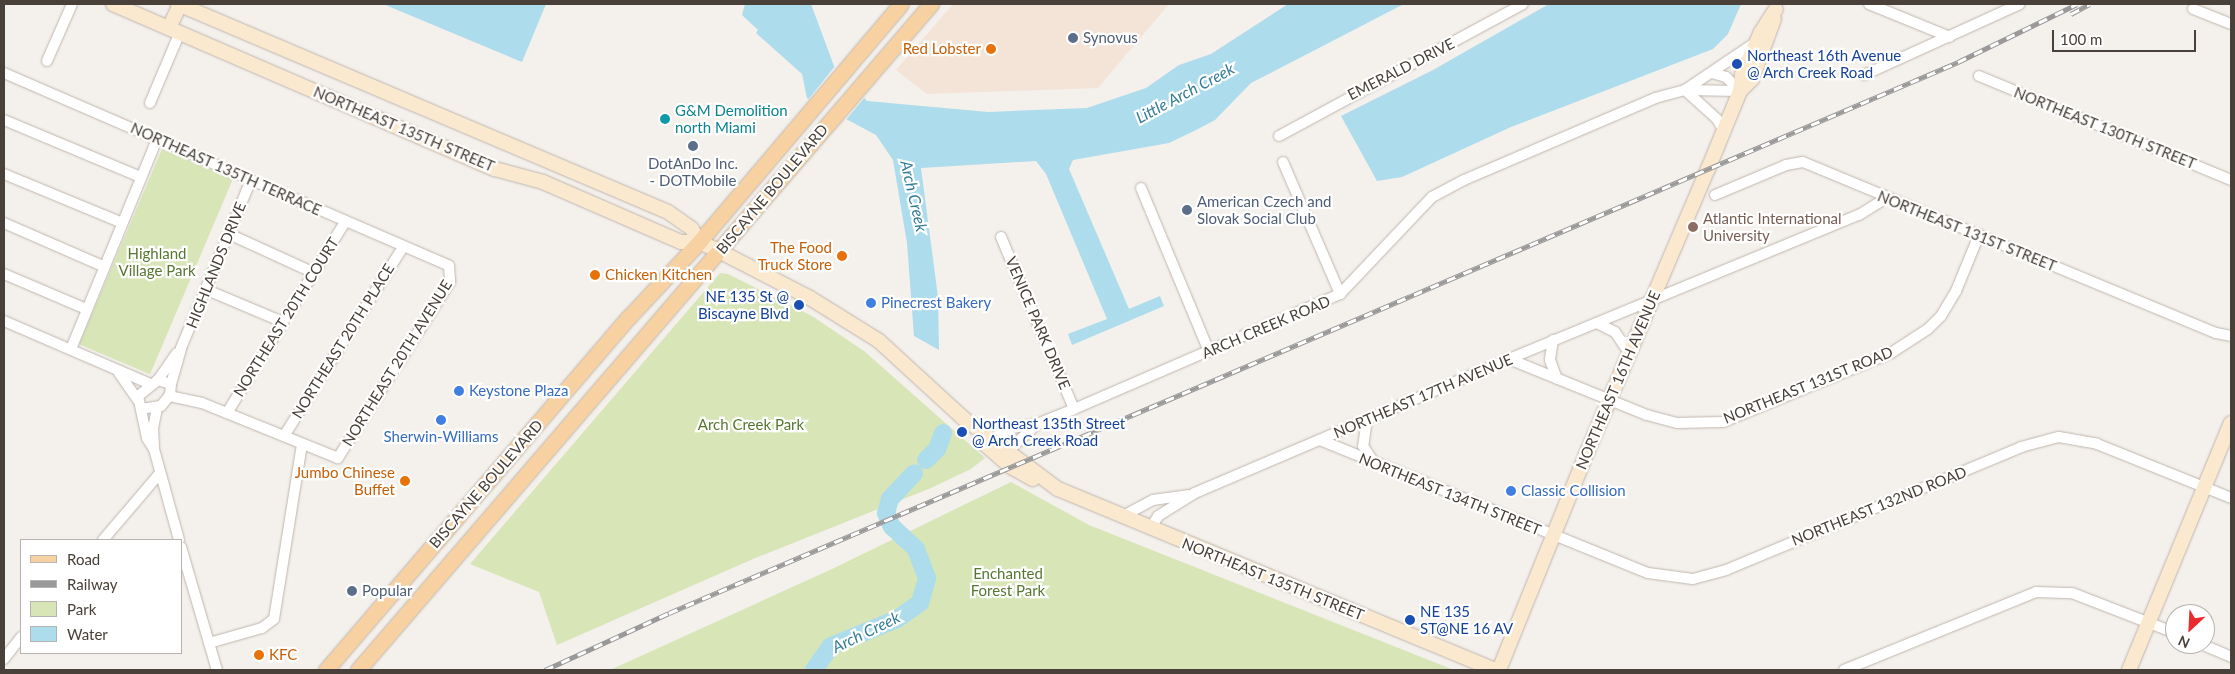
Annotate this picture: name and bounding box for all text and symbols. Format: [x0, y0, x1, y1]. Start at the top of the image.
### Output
scale bar [2055, 20, 2199, 52]
place label: Synovus [1083, 29, 1138, 47]
text: 100 m [2060, 30, 2102, 48]
marker: Synovus [1067, 32, 1079, 44]
street label: EMERALD DRIVE [1345, 34, 1457, 104]
place label: Red Lobster [903, 40, 981, 58]
marker: Red Lobster [985, 43, 997, 55]
place label: Northeast 16th Avenue @ Arch Creek Road [1747, 46, 1902, 81]
marker: Northeast 16th Avenue @ Arch Creek Road [1731, 58, 1743, 70]
water label: Little Arch Creek [1132, 59, 1238, 127]
street label: NORTHEAST 135TH STREET [311, 83, 497, 175]
street label: NORTHEAST 130TH STREET [2011, 83, 2199, 173]
place label: G&M Demolition north Miami [675, 101, 788, 136]
marker: G&M Demolition north Miami [659, 113, 671, 125]
street label: NORTHEAST 135TH TERRACE [128, 119, 324, 219]
street label: BISCAYNE BOULEVARD [712, 120, 832, 258]
marker: DotAnDo Inc. - DOTMobile [687, 140, 699, 152]
place label: DotAnDo Inc. - DOTMobile [648, 154, 738, 189]
water label: Arch Creek [896, 158, 932, 234]
street label: NORTHEAST 131ST STREET [1875, 187, 2059, 275]
place label: American Czech and Slovak Social Club [1197, 192, 1331, 227]
street label: HIGHLANDS DRIVE [182, 199, 250, 331]
marker: American Czech and Slovak Social Club [1181, 204, 1193, 216]
place label: Atlantic International University [1703, 209, 1841, 244]
marker: Atlantic International University [1687, 221, 1699, 233]
street label: NORTHEAST 20TH COURT [229, 234, 343, 400]
place label: The Food Truck Store [758, 238, 832, 273]
park label: Highland Village Park [118, 244, 196, 279]
marker: The Food Truck Store [836, 250, 848, 262]
street label: VENICE PARK DRIVE [1002, 254, 1074, 392]
street label: NORTHEAST 20TH PLACE [288, 260, 398, 422]
place label: Chicken Kitchen [605, 266, 712, 284]
marker: Chicken Kitchen [589, 269, 601, 281]
street label: NORTHEAST 20TH AVENUE [338, 276, 456, 450]
place label: NE 135 St @ Biscayne Blvd [698, 287, 789, 322]
street label: NORTHEAST 16TH AVENUE [1572, 288, 1664, 472]
street label: ARCH CREEK ROAD [1199, 292, 1333, 362]
place label: Pinecrest Bakery [881, 294, 991, 312]
marker: Pinecrest Bakery [865, 297, 877, 309]
marker: NE 135 St @ Biscayne Blvd [793, 299, 805, 311]
street label: NORTHEAST 131ST ROAD [1720, 343, 1896, 427]
street label: NORTHEAST 17TH AVENUE [1331, 350, 1515, 442]
place label: Keystone Plaza [469, 382, 568, 400]
marker: Keystone Plaza [453, 385, 465, 397]
marker: Sherwin-Williams [435, 414, 447, 426]
place label: Northeast 135th Street @ Arch Creek Road [972, 414, 1125, 449]
street label: BISCAYNE BOULEVARD [425, 416, 547, 552]
park label: Arch Creek Park [698, 416, 804, 434]
marker: Northeast 135th Street @ Arch Creek Road [956, 426, 968, 438]
place label: Sherwin-Williams [384, 428, 498, 446]
street label: NORTHEAST 134TH STREET [1356, 449, 1544, 539]
street label: NORTHEAST 132ND ROAD [1789, 462, 1969, 550]
place label: Jumbo Chinese Buffet [295, 463, 395, 498]
marker: Jumbo Chinese Buffet [399, 475, 411, 487]
place label: Classic Collision [1521, 482, 1626, 500]
marker: Classic Collision [1505, 485, 1517, 497]
street label: NORTHEAST 135TH STREET [1179, 534, 1367, 624]
legend [20, 539, 182, 654]
text: Road [67, 550, 100, 568]
park label: Enchanted Forest Park [971, 564, 1045, 599]
text: Railway [67, 575, 118, 593]
place label: Popular [362, 582, 412, 600]
marker: Popular [346, 585, 358, 597]
text: Park [67, 600, 96, 618]
place label: NE 135 ST@NE 16 AV [1420, 602, 1514, 637]
north arrow [2165, 604, 2215, 654]
water label: Arch Creek [829, 607, 903, 657]
marker: NE 135 ST@NE 16 AV [1404, 614, 1416, 626]
text: Water [67, 625, 108, 643]
text: N [2175, 632, 2192, 652]
place label: KFC [269, 646, 297, 664]
marker: KFC [253, 649, 265, 661]

